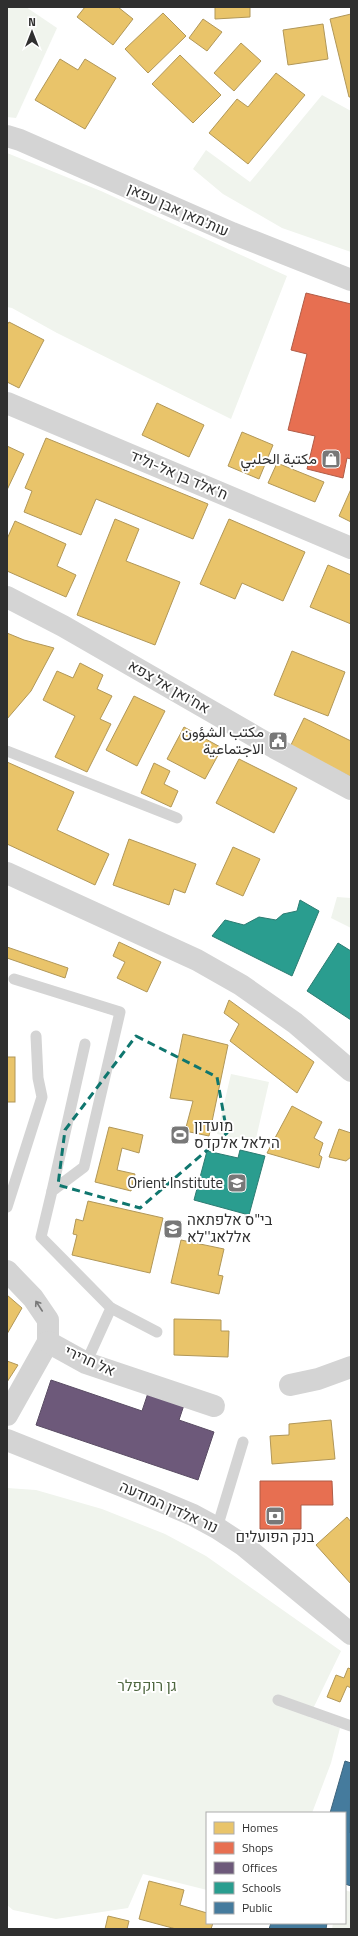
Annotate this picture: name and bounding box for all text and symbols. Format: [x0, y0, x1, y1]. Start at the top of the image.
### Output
north arrow [12, 12, 52, 52]
text: N [28, 14, 36, 30]
street label: עות'מאן אבן עפאן [124, 177, 233, 242]
street label: ח'אלד בן אל-וליד [127, 444, 232, 506]
place label: مكتبة الحلبي [241, 447, 317, 472]
shop icon: مكتبة الحلبي [320, 448, 342, 470]
street label: אח'ואן אל צפא [124, 654, 215, 719]
place label: مكتب الشؤون الاجتماعية [182, 720, 264, 760]
public building icon: مكتب الشؤون الاجتماعية [267, 730, 289, 752]
place label: מועדון הילאל אלקדס [194, 1114, 280, 1154]
sports icon: מועדון הילאל אלקדס [169, 1124, 191, 1146]
place label: Orient Institute [127, 1171, 223, 1194]
school or university icon: Orient Institute [226, 1172, 248, 1194]
place label: בי"ס אלפתאה אללאג''לא [187, 1208, 273, 1248]
school or university icon: בי"ס אלפתאה אללאג''לא [162, 1218, 184, 1240]
one-way arrow [35, 1301, 43, 1312]
street label: אל חרירי [61, 1339, 119, 1382]
street label: נור אלדין המודעה [116, 1475, 222, 1539]
bank icon: בנק הפועלים [264, 1505, 286, 1527]
place label: בנק הפועלים [235, 1525, 315, 1548]
park label: גן רוקפלר [118, 1674, 177, 1697]
legend [206, 1812, 346, 1924]
text: Homes [242, 1818, 278, 1837]
text: Shops [242, 1838, 274, 1857]
text: Offices [242, 1858, 278, 1877]
text: Schools [242, 1878, 282, 1897]
text: Public [242, 1898, 272, 1917]

